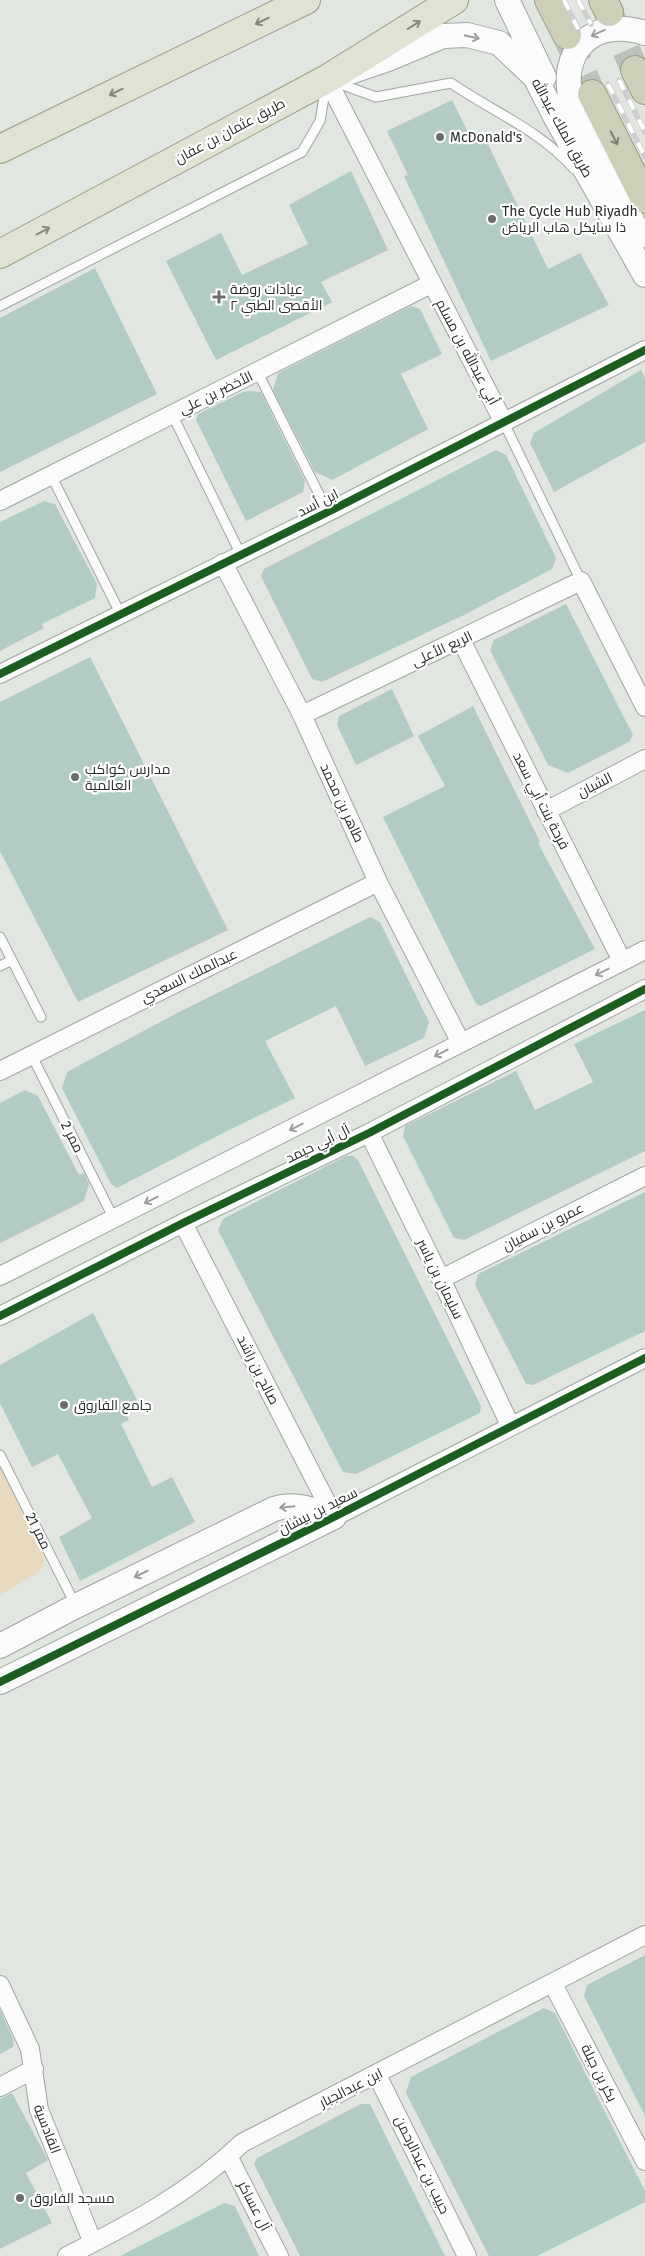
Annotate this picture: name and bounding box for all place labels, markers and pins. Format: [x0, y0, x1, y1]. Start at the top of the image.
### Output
place label: McDonald's [450, 129, 523, 146]
marker: McDonald's [434, 131, 446, 143]
place label: The Cycle Hub Riyadh ذا سايكل هاب الرياض [502, 203, 638, 236]
marker: The Cycle Hub Riyadh ذا سايكل هاب الرياض [486, 213, 498, 225]
place label: عيادات روضة الأقصى الطبي ٢ [230, 281, 322, 317]
marker: عيادات روضة الأقصى الطبي ٢ [212, 290, 226, 304]
place label: مدارس كواكب العالمية [85, 761, 170, 794]
marker: مدارس كواكب العالمية [69, 771, 81, 783]
place label: جامع الفاروق [74, 1397, 152, 1414]
marker: جامع الفاروق [58, 1399, 70, 1411]
place label: مسجد الفاروق [30, 2190, 115, 2207]
marker: مسجد الفاروق [14, 2192, 26, 2204]

